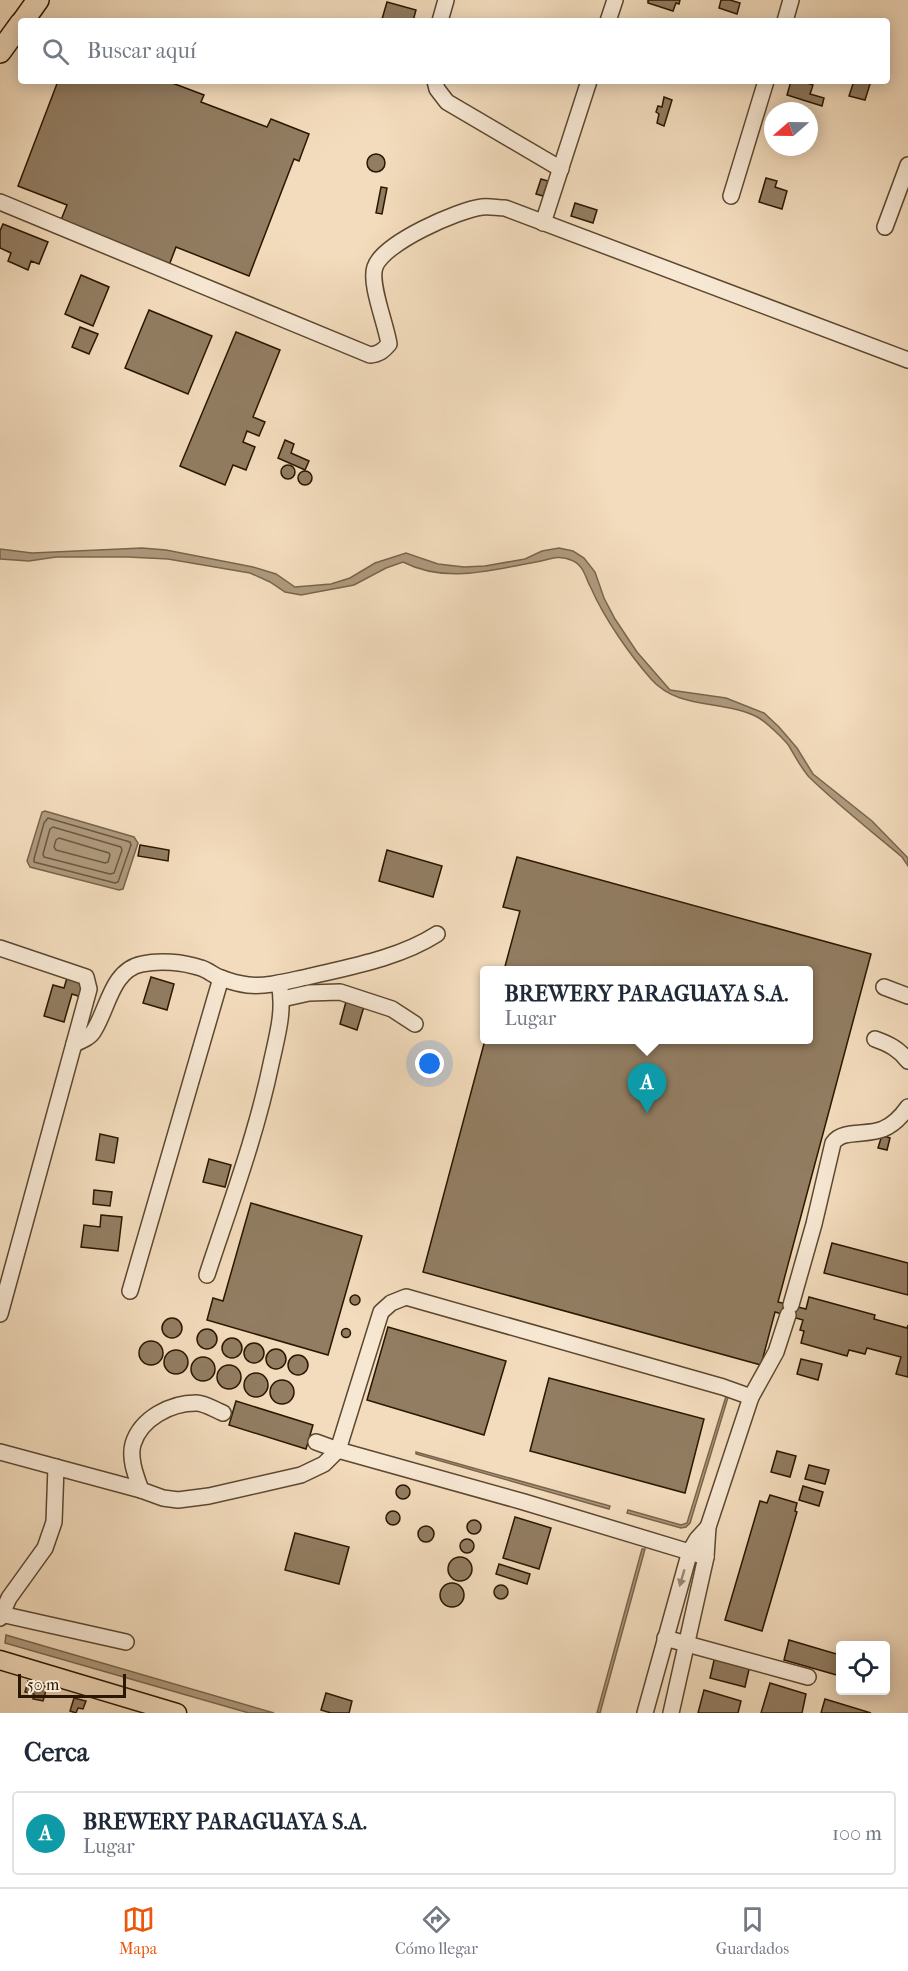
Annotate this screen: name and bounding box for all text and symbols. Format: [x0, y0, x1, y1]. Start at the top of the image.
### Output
search box [18, 18, 890, 84]
icon: search [39, 35, 72, 68]
text: Buscar aquí [87, 38, 196, 64]
north arrow [764, 102, 818, 156]
popup [480, 966, 813, 1044]
text: BREWERY PARAGUAYA S.A. [504, 981, 789, 1007]
text: Lugar [504, 1007, 556, 1030]
your location [415, 1049, 444, 1078]
pin: A [628, 1064, 666, 1113]
one-way arrow [677, 1569, 686, 1587]
map controls [836, 1641, 890, 1695]
button: locate [836, 1641, 890, 1695]
scale bar [18, 1671, 126, 1698]
text: 50 m [27, 1675, 59, 1694]
text: Cerca [24, 1737, 89, 1768]
text: BREWERY PARAGUAYA S.A. [83, 1809, 367, 1835]
text: A [39, 1822, 52, 1845]
text: 100 m [832, 1822, 882, 1845]
text: Lugar [83, 1835, 135, 1858]
tab: Mapa [119, 1903, 157, 1958]
tab: Cómo llegar [395, 1903, 478, 1958]
tab: Guardados [716, 1903, 789, 1958]

